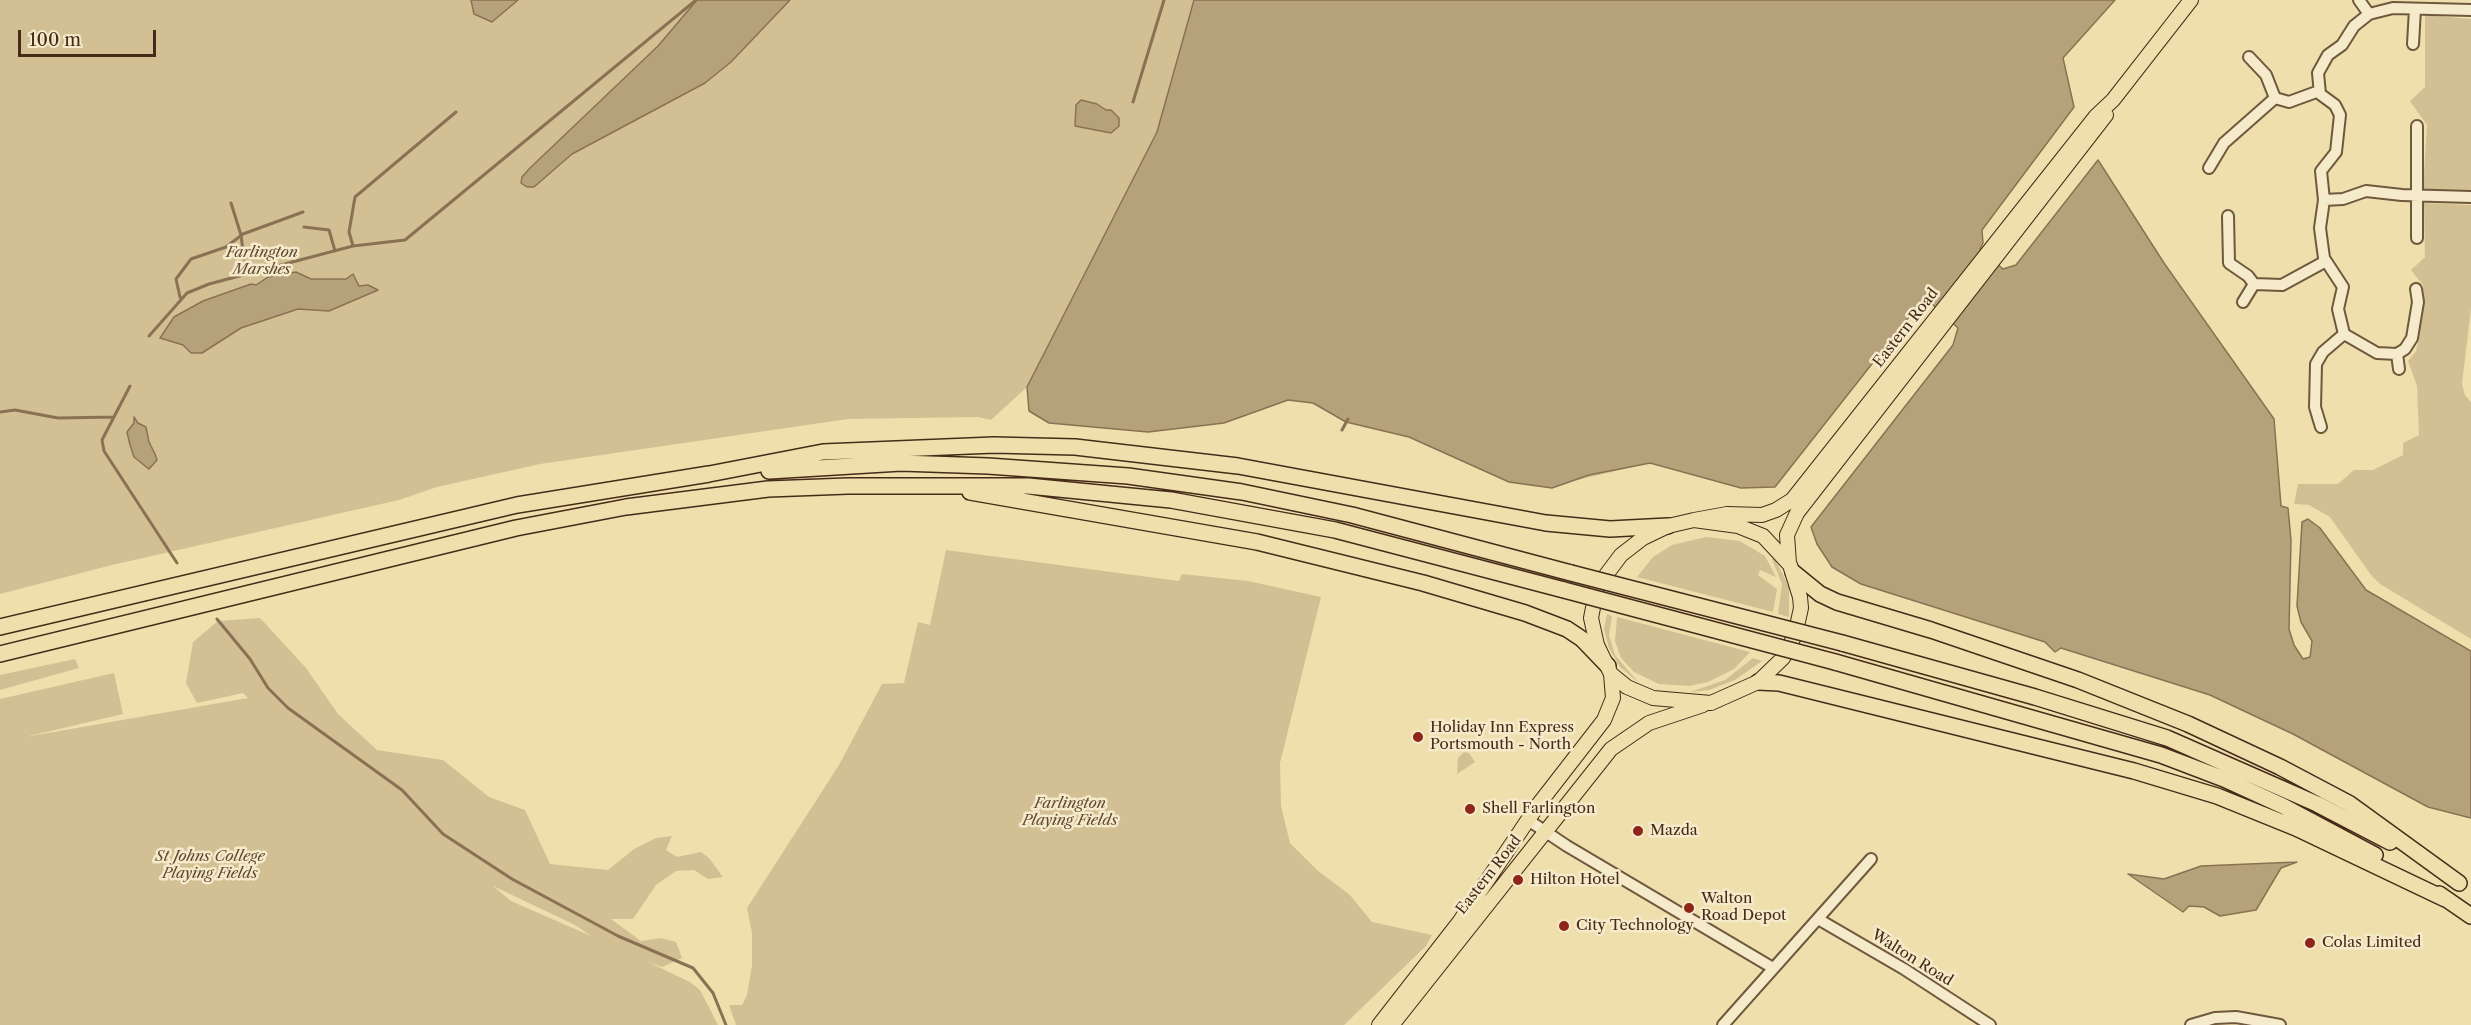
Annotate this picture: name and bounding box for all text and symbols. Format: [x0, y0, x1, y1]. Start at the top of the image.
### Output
scale bar [21, 18, 159, 56]
text: 100 m [29, 29, 81, 51]
park label: Farlington Marshes [226, 244, 298, 279]
street label: Eastern Road [1870, 285, 1942, 371]
place label: Holiday Inn Express Portsmouth - North [1430, 719, 1574, 754]
marker: Holiday Inn Express Portsmouth - North [1411, 730, 1425, 744]
park label: Farlington Playing Fields [1022, 795, 1118, 830]
place label: Shell Farlington [1482, 800, 1595, 818]
marker: Shell Farlington [1463, 802, 1477, 816]
place label: Mazda [1650, 822, 1698, 840]
marker: Mazda [1631, 824, 1645, 838]
street label: Eastern Road [1453, 832, 1525, 918]
park label: St Johns College Playing Fields [155, 848, 265, 883]
place label: Hilton Hotel [1530, 871, 1620, 889]
marker: Hilton Hotel [1511, 873, 1525, 887]
place label: Walton Road Depot [1701, 890, 1786, 925]
marker: Walton Road Depot [1682, 901, 1696, 915]
place label: City Technology [1576, 917, 1694, 935]
marker: City Technology [1557, 919, 1571, 933]
street label: Walton Road [1868, 926, 1956, 990]
place label: Colas Limited [2322, 934, 2421, 952]
marker: Colas Limited [2303, 936, 2317, 950]

